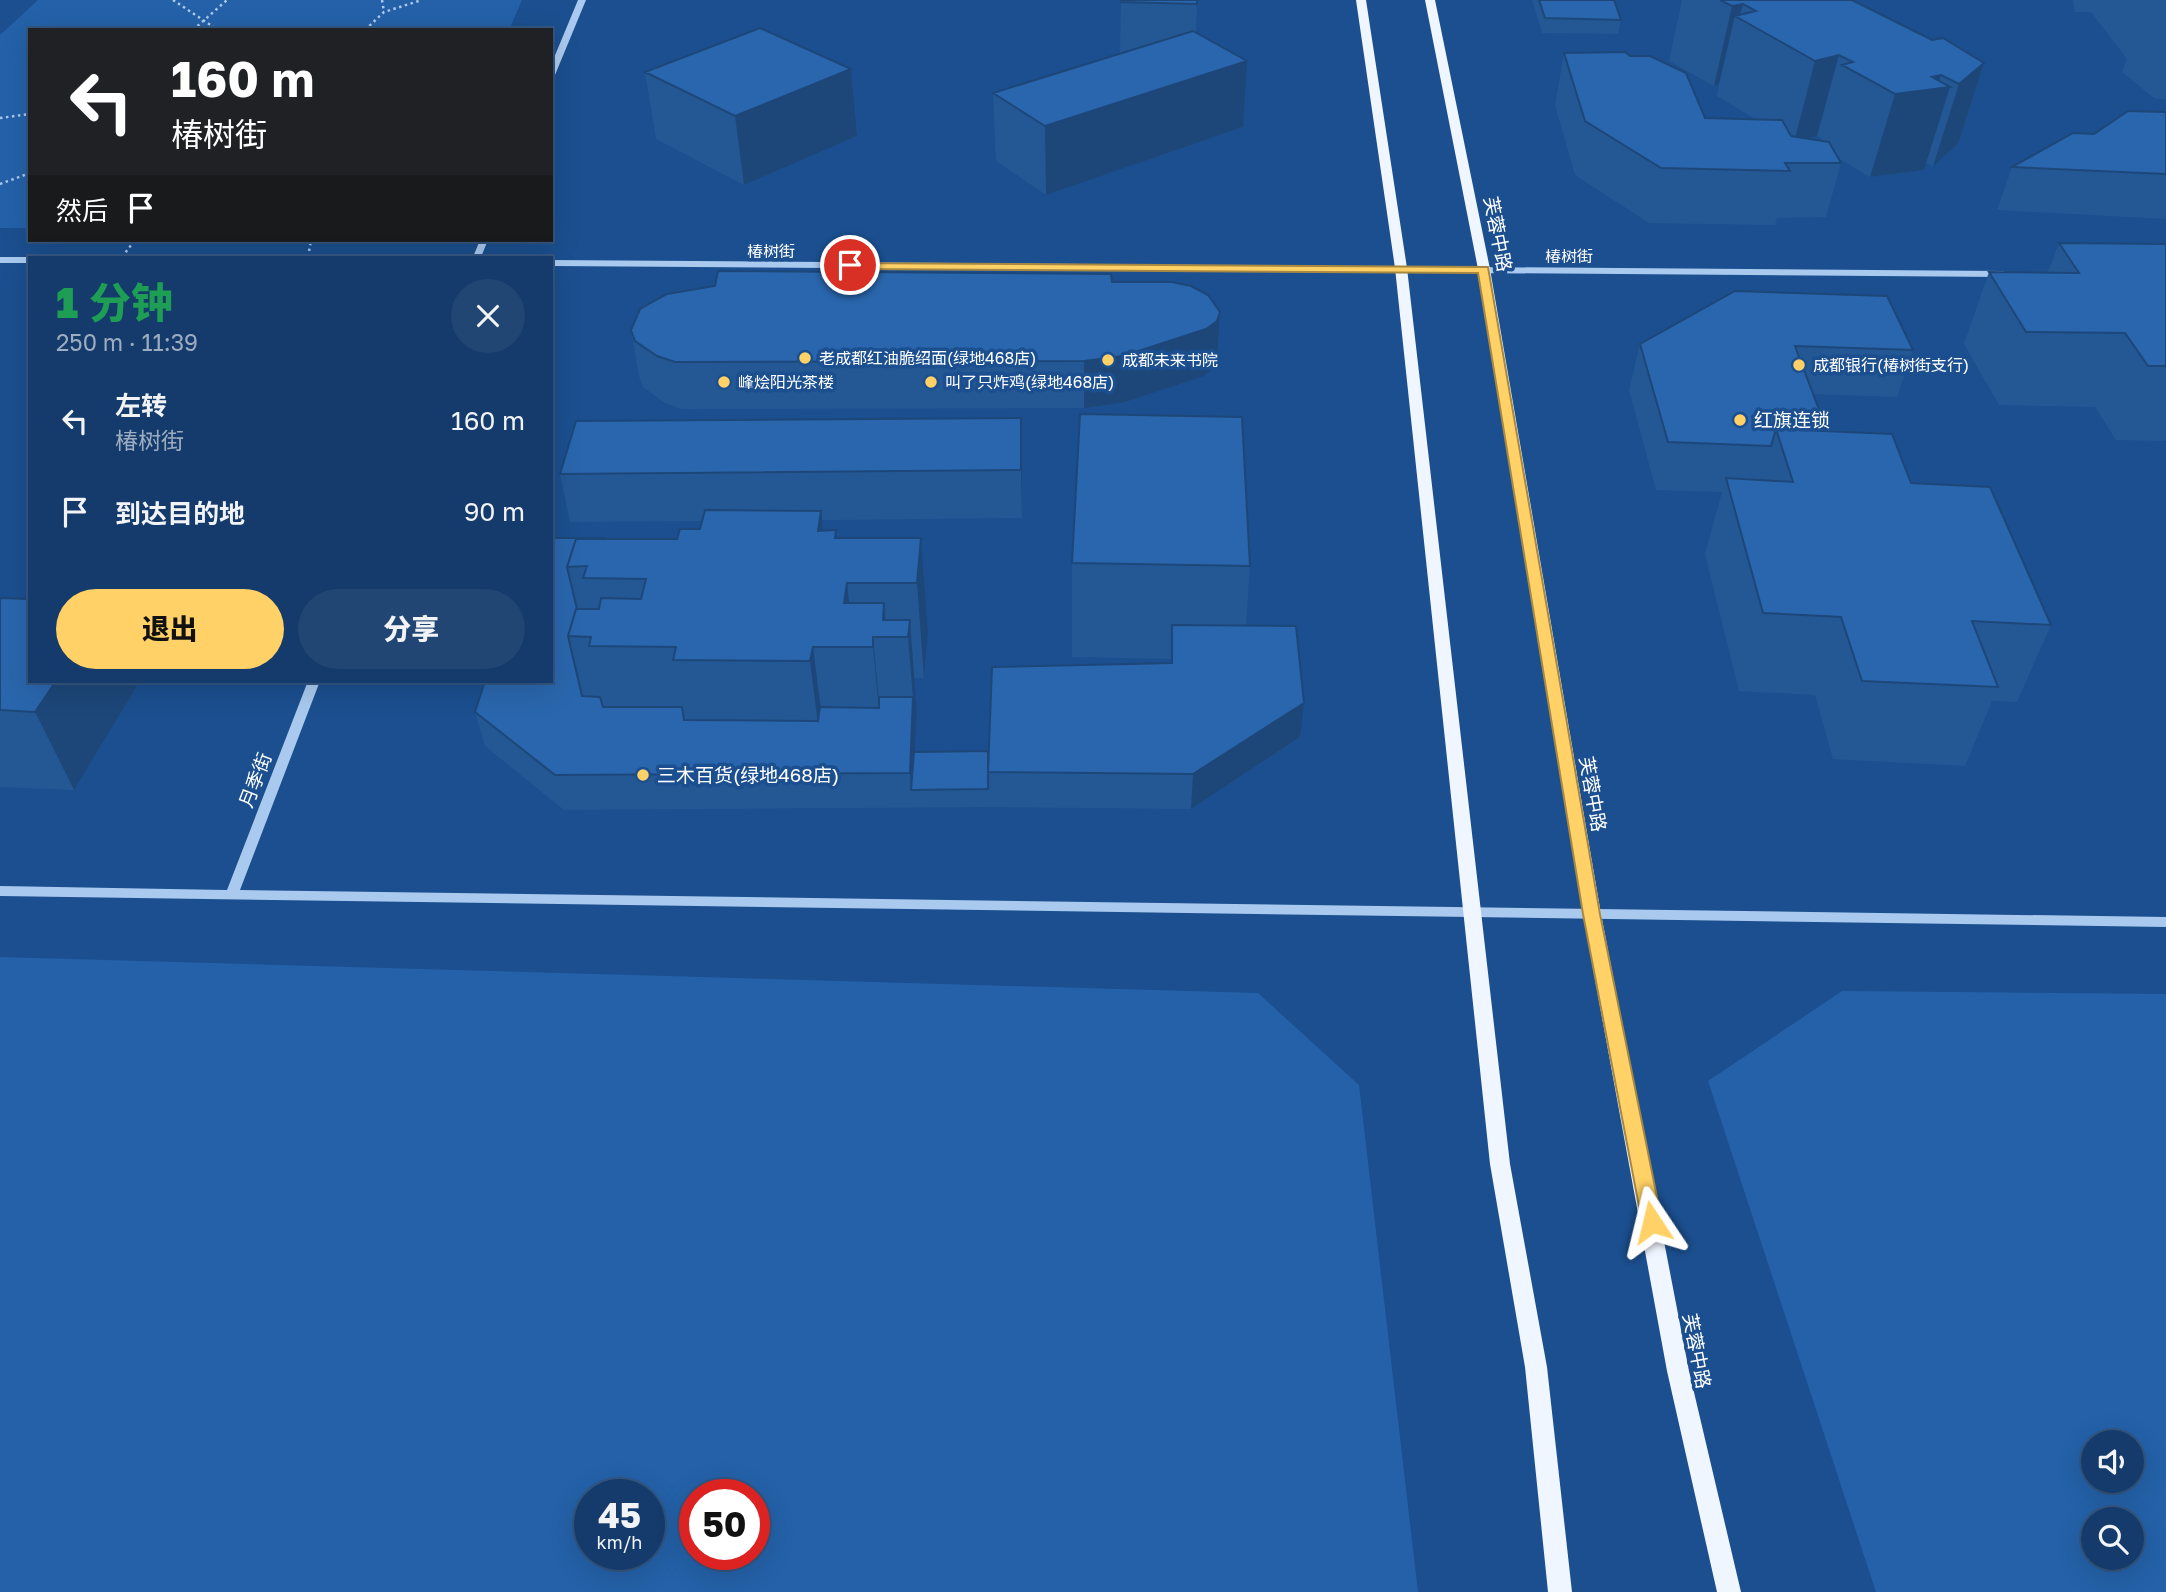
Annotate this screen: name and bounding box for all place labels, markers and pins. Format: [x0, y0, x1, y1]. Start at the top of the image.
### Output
pin [820, 235, 880, 295]
place label: 老成都红油脆绍面(绿地468店) [819, 348, 1036, 368]
marker: 老成都红油脆绍面(绿地468店) [797, 350, 813, 366]
place label: 成都未来书院 [1122, 350, 1218, 370]
marker: 成都未来书院 [1100, 352, 1116, 368]
place label: 成都银行(椿树街支行) [1813, 355, 1969, 375]
marker: 成都银行(椿树街支行) [1791, 357, 1807, 373]
place label: 峰烩阳光茶楼 [738, 372, 834, 392]
place label: 叫了只炸鸡(绿地468店) [945, 372, 1114, 392]
marker: 峰烩阳光茶楼 [716, 374, 732, 390]
marker: 叫了只炸鸡(绿地468店) [923, 374, 939, 390]
place label: 红旗连锁 [1754, 408, 1830, 431]
marker: 红旗连锁 [1732, 412, 1748, 428]
place label: 三木百货(绿地468店) [657, 763, 839, 786]
marker: 三木百货(绿地468店) [635, 767, 651, 783]

